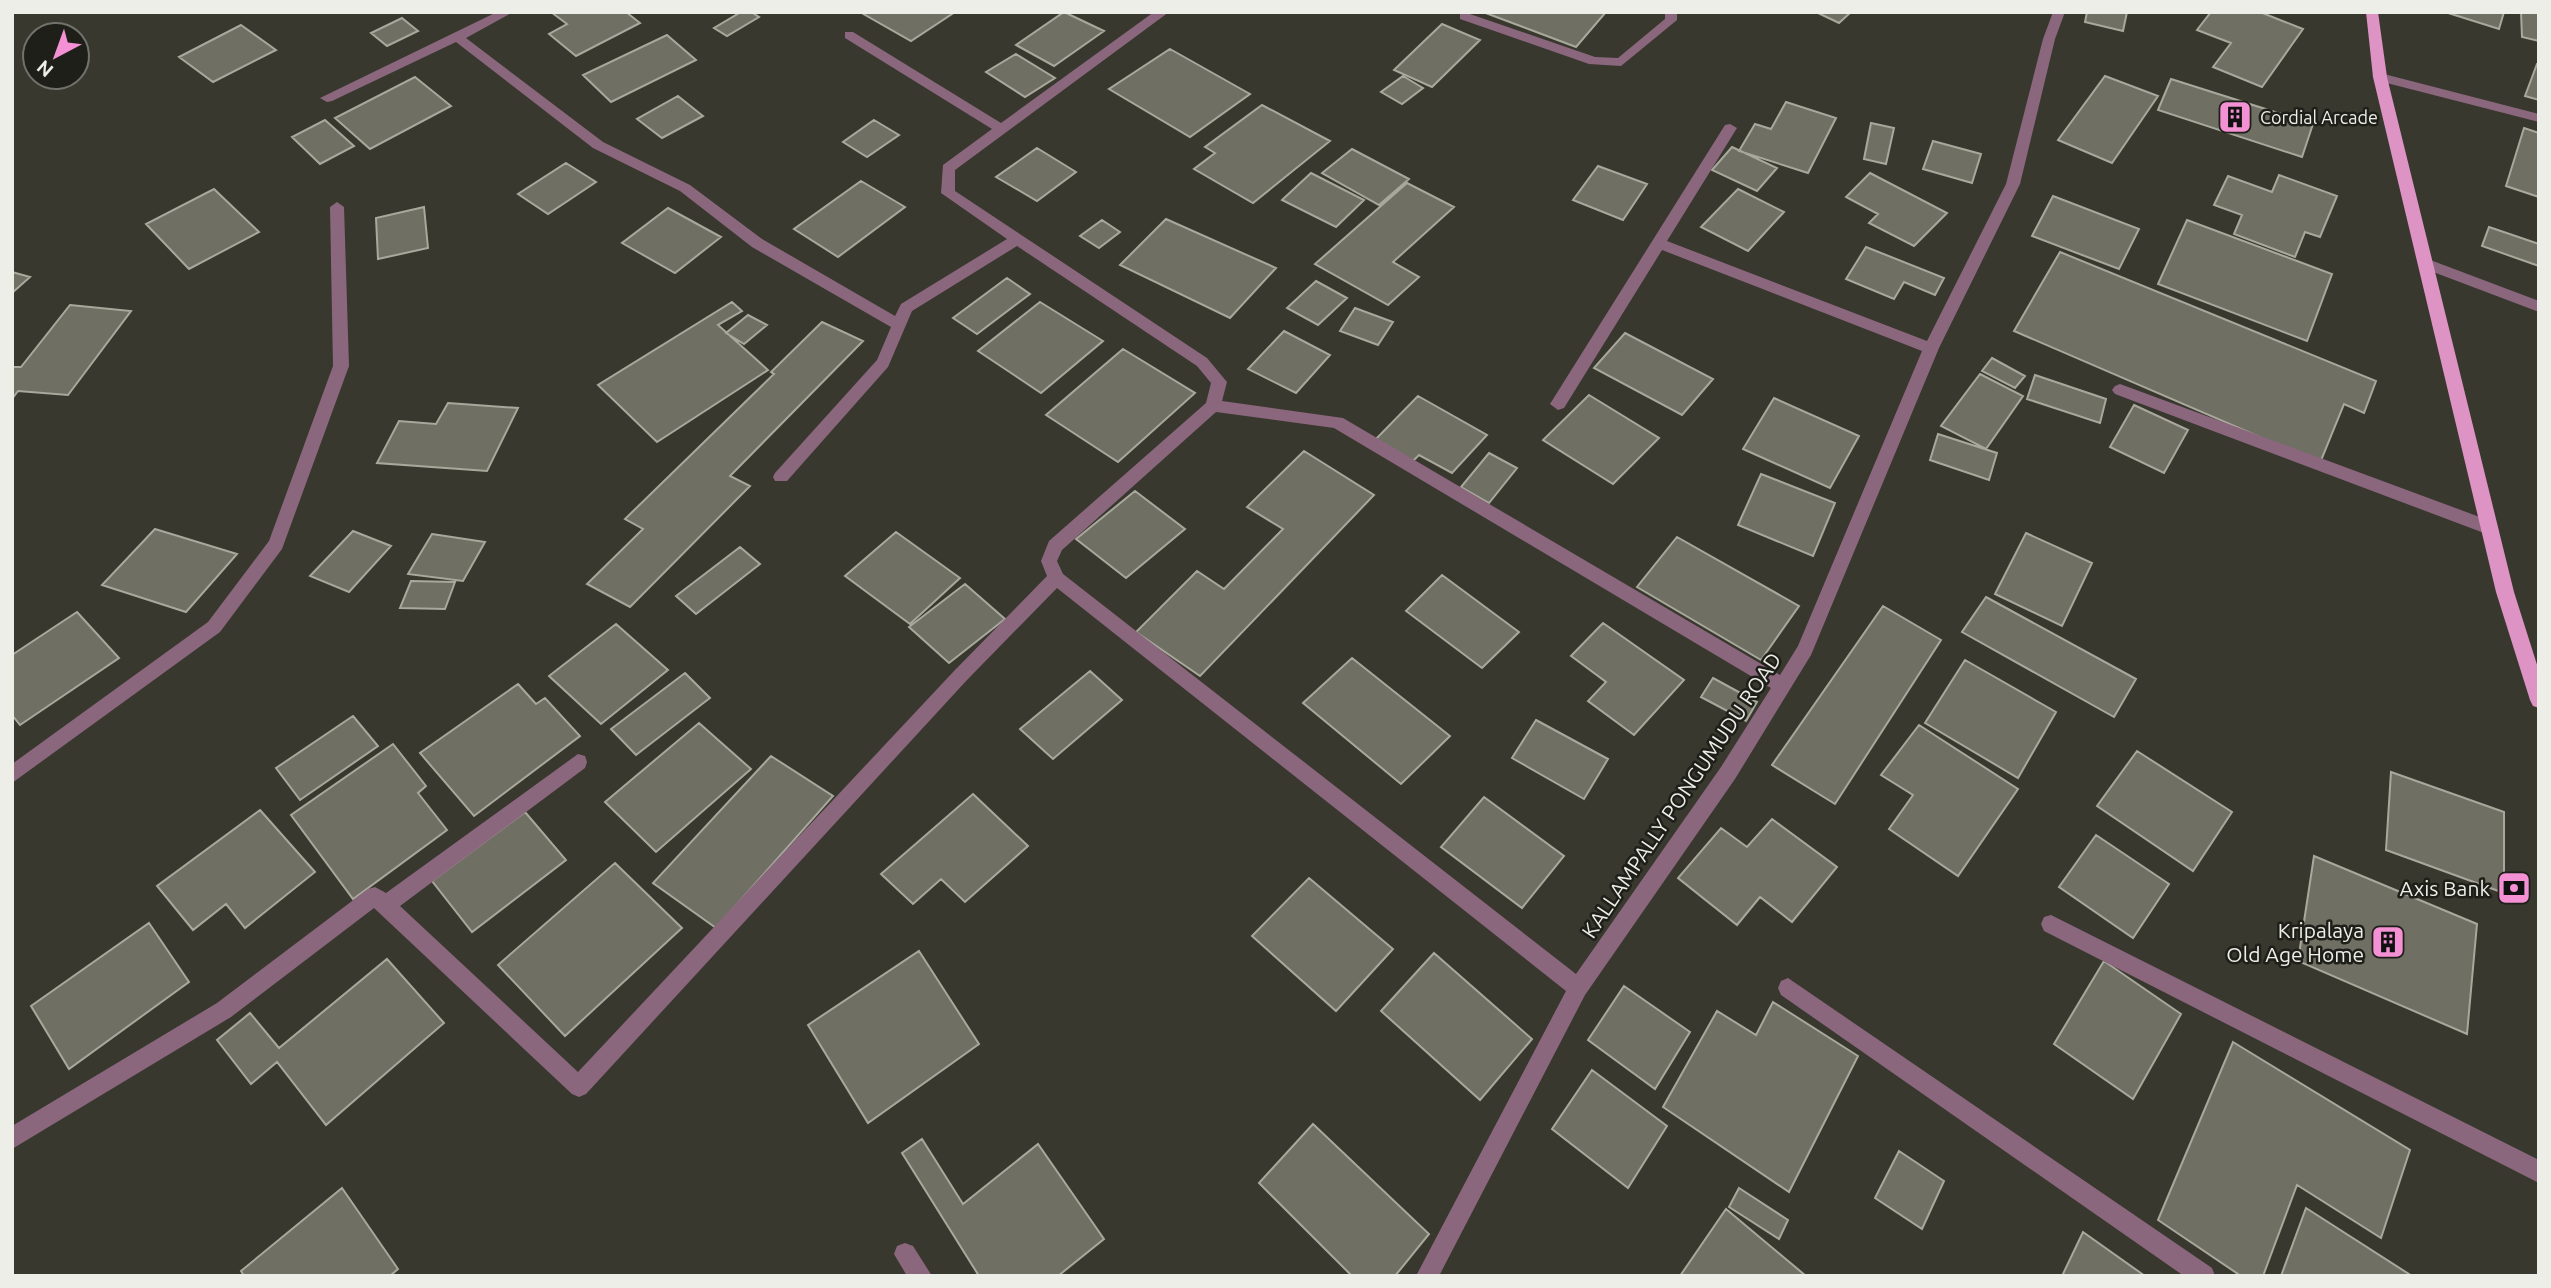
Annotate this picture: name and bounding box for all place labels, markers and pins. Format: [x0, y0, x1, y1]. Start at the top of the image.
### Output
building icon: Cordial Arcade [2216, 98, 2254, 136]
place label: Cordial Arcade [2260, 107, 2378, 127]
bank icon: Axis Bank [2495, 869, 2533, 907]
place label: Axis Bank [2399, 876, 2490, 900]
place label: Kripalaya Old Age Home [2226, 918, 2364, 966]
building icon: Kripalaya Old Age Home [2369, 923, 2407, 961]

